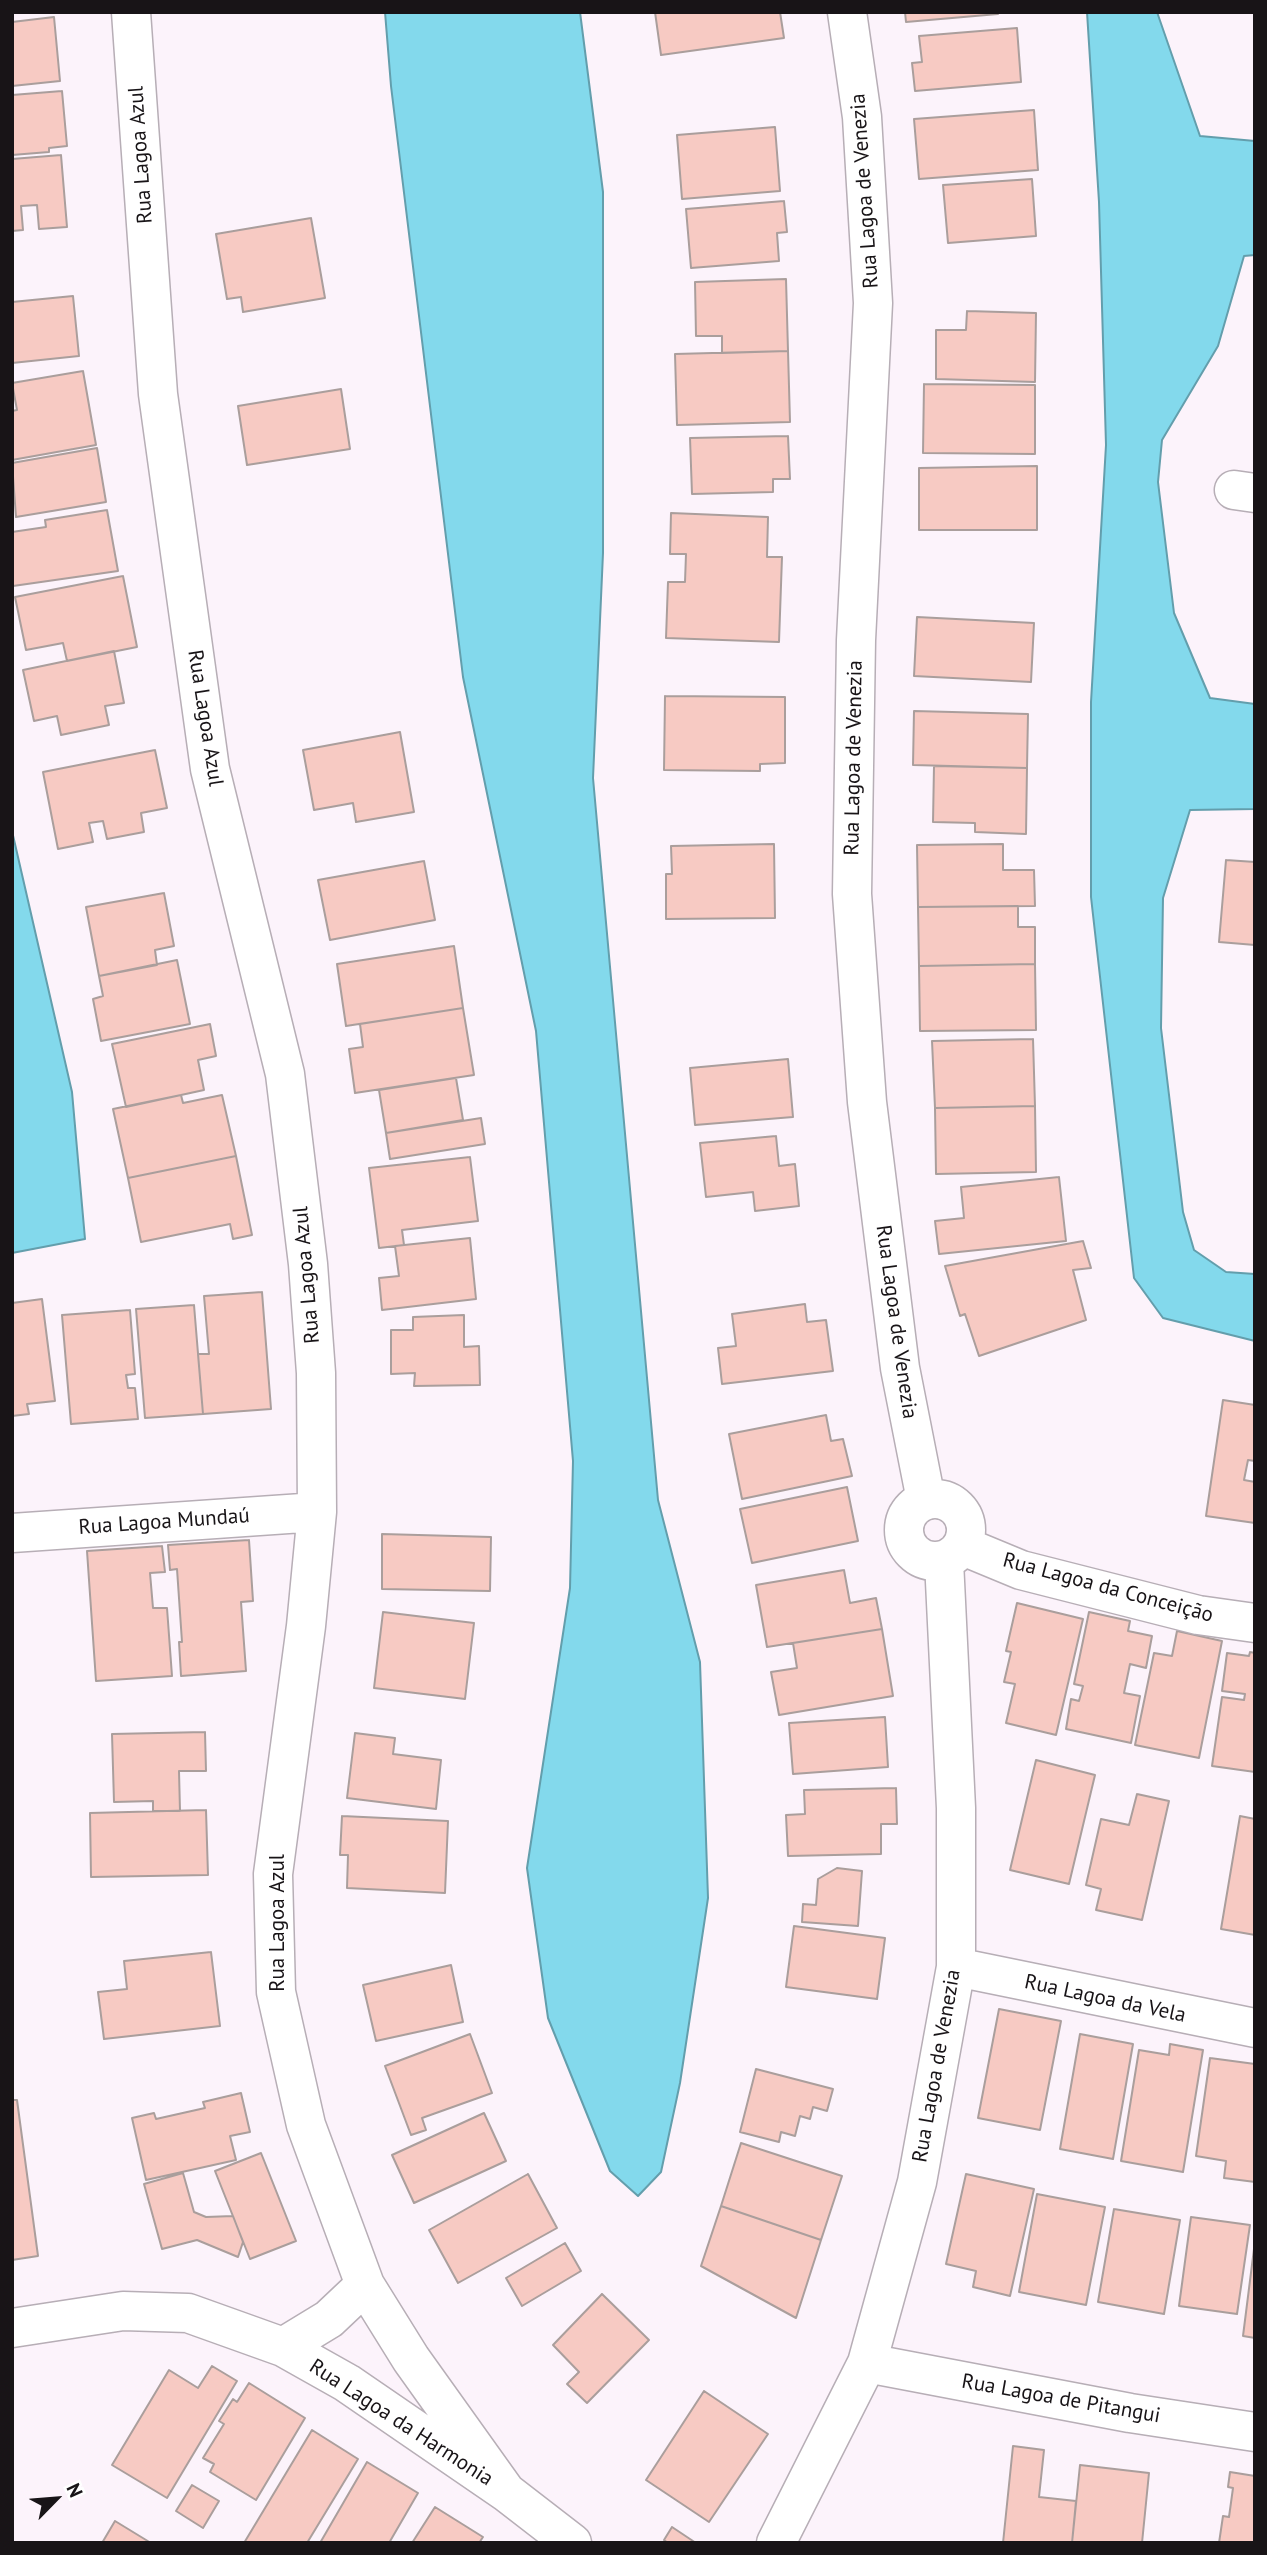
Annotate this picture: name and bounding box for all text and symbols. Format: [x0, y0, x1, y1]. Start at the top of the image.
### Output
street label: Rua Lagoa Azul [124, 85, 158, 225]
street label: Rua Lagoa de Venezia [846, 93, 884, 289]
street label: Rua Lagoa Azul [182, 648, 228, 788]
street label: Rua Lagoa de Venezia [840, 660, 868, 856]
street label: Rua Lagoa Azul [288, 1205, 326, 1345]
street label: Rua Lagoa de Venezia [870, 1224, 922, 1420]
street label: Rua Lagoa Mundaú [78, 1503, 250, 1541]
street label: Rua Lagoa da Conceição [1000, 1548, 1216, 1628]
street label: Rua Lagoa Azul [265, 1854, 291, 1992]
street label: Rua Lagoa de Venezia [908, 1968, 966, 2164]
street label: Rua Lagoa da Vela [1022, 1970, 1188, 2028]
street label: Rua Lagoa da Harmonia [304, 2354, 498, 2492]
street label: Rua Lagoa de Pitangui [960, 2369, 1162, 2429]
north arrow [21, 2464, 91, 2534]
text: N [62, 2479, 89, 2501]

